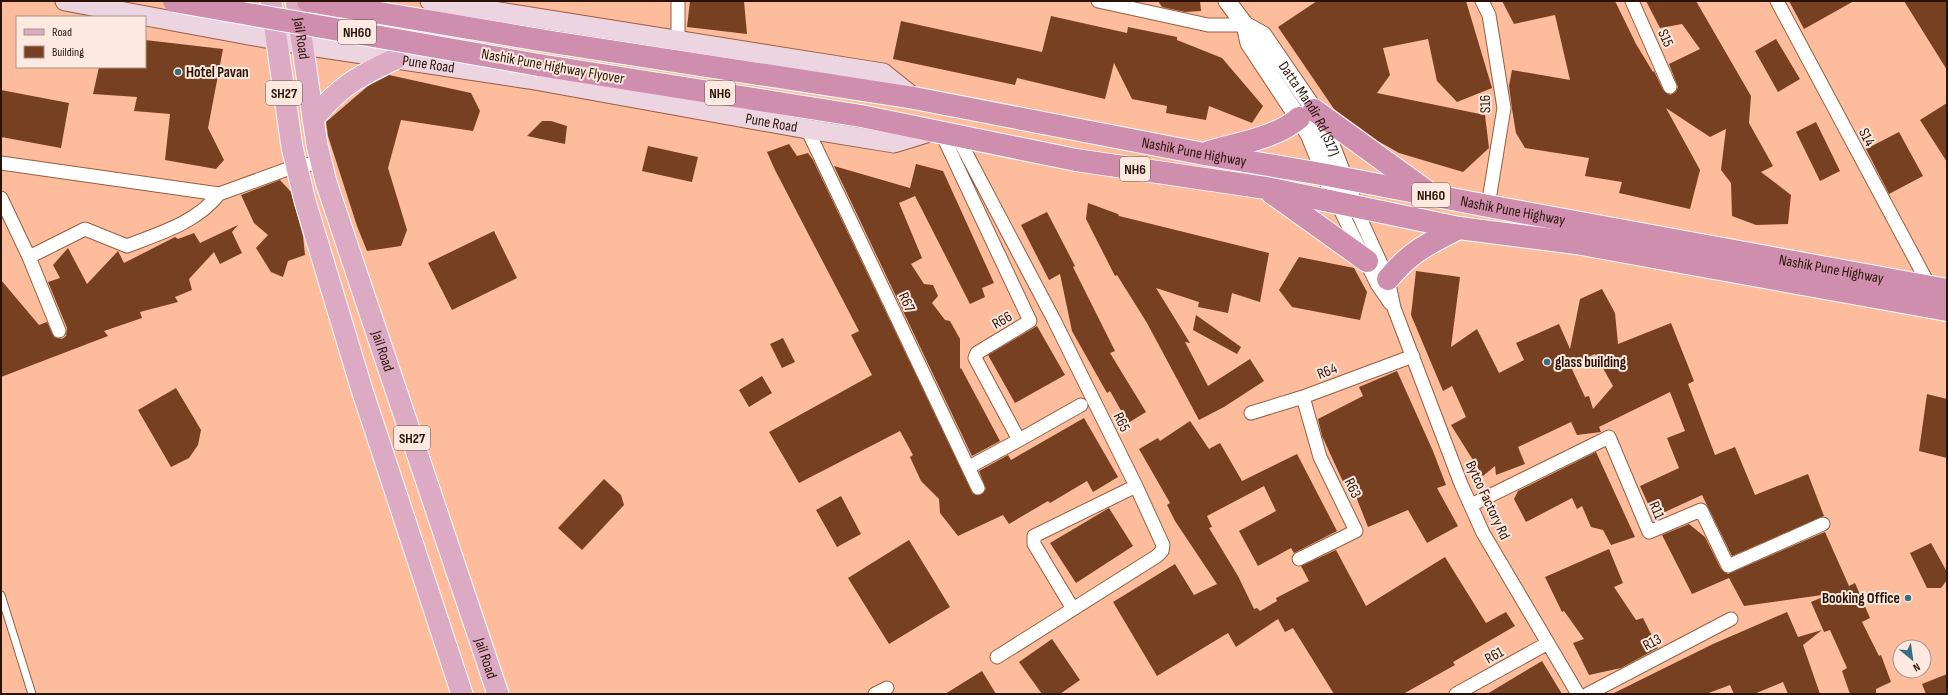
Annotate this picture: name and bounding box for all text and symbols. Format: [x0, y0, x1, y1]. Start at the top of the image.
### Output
legend [16, 16, 146, 68]
street label: Jail Road [288, 16, 313, 61]
road number: NH60 [338, 20, 376, 44]
text: Road [52, 25, 72, 40]
street label: S15 [1653, 26, 1678, 50]
text: Building [52, 45, 84, 60]
street label: Nashik Pune Highway Flyover [480, 45, 627, 89]
street label: Pune Road [401, 51, 456, 78]
street label: Datta Mandir Rd (S17) [1274, 58, 1344, 159]
place label: Hotel Pavan [186, 63, 249, 82]
marker: Hotel Pavan [173, 67, 183, 77]
road number: SH27 [266, 81, 302, 105]
road number: NH6 [705, 81, 735, 105]
street label: S16 [1476, 95, 1495, 113]
street label: Pune Road [744, 109, 799, 137]
street label: S14 [1854, 125, 1879, 150]
street label: Nashik Pune Highway [1140, 133, 1248, 171]
road number: NH6 [1120, 157, 1150, 181]
road number: NH60 [1412, 183, 1450, 207]
street label: Nashik Pune Highway [1459, 192, 1567, 230]
street label: Nashik Pune Highway [1777, 250, 1886, 288]
street label: R67 [894, 289, 919, 315]
street label: R66 [989, 307, 1016, 334]
street label: Jail Road [366, 327, 398, 374]
place label: glass building [1555, 353, 1627, 372]
marker: glass building [1542, 357, 1552, 367]
street label: R64 [1314, 359, 1340, 384]
street label: R65 [1109, 409, 1134, 435]
road number: SH27 [394, 426, 430, 450]
street label: Bytco Factory Rd [1461, 458, 1514, 543]
street label: R63 [1340, 475, 1365, 501]
street label: R11 [1644, 498, 1669, 523]
place label: Booking Office [1822, 589, 1900, 608]
marker: Booking Office [1903, 593, 1913, 603]
street label: R13 [1640, 630, 1665, 655]
street label: Jail Road [470, 635, 501, 681]
north arrow [1892, 639, 1932, 679]
street label: R61 [1481, 642, 1508, 668]
text: N [1911, 660, 1922, 674]

